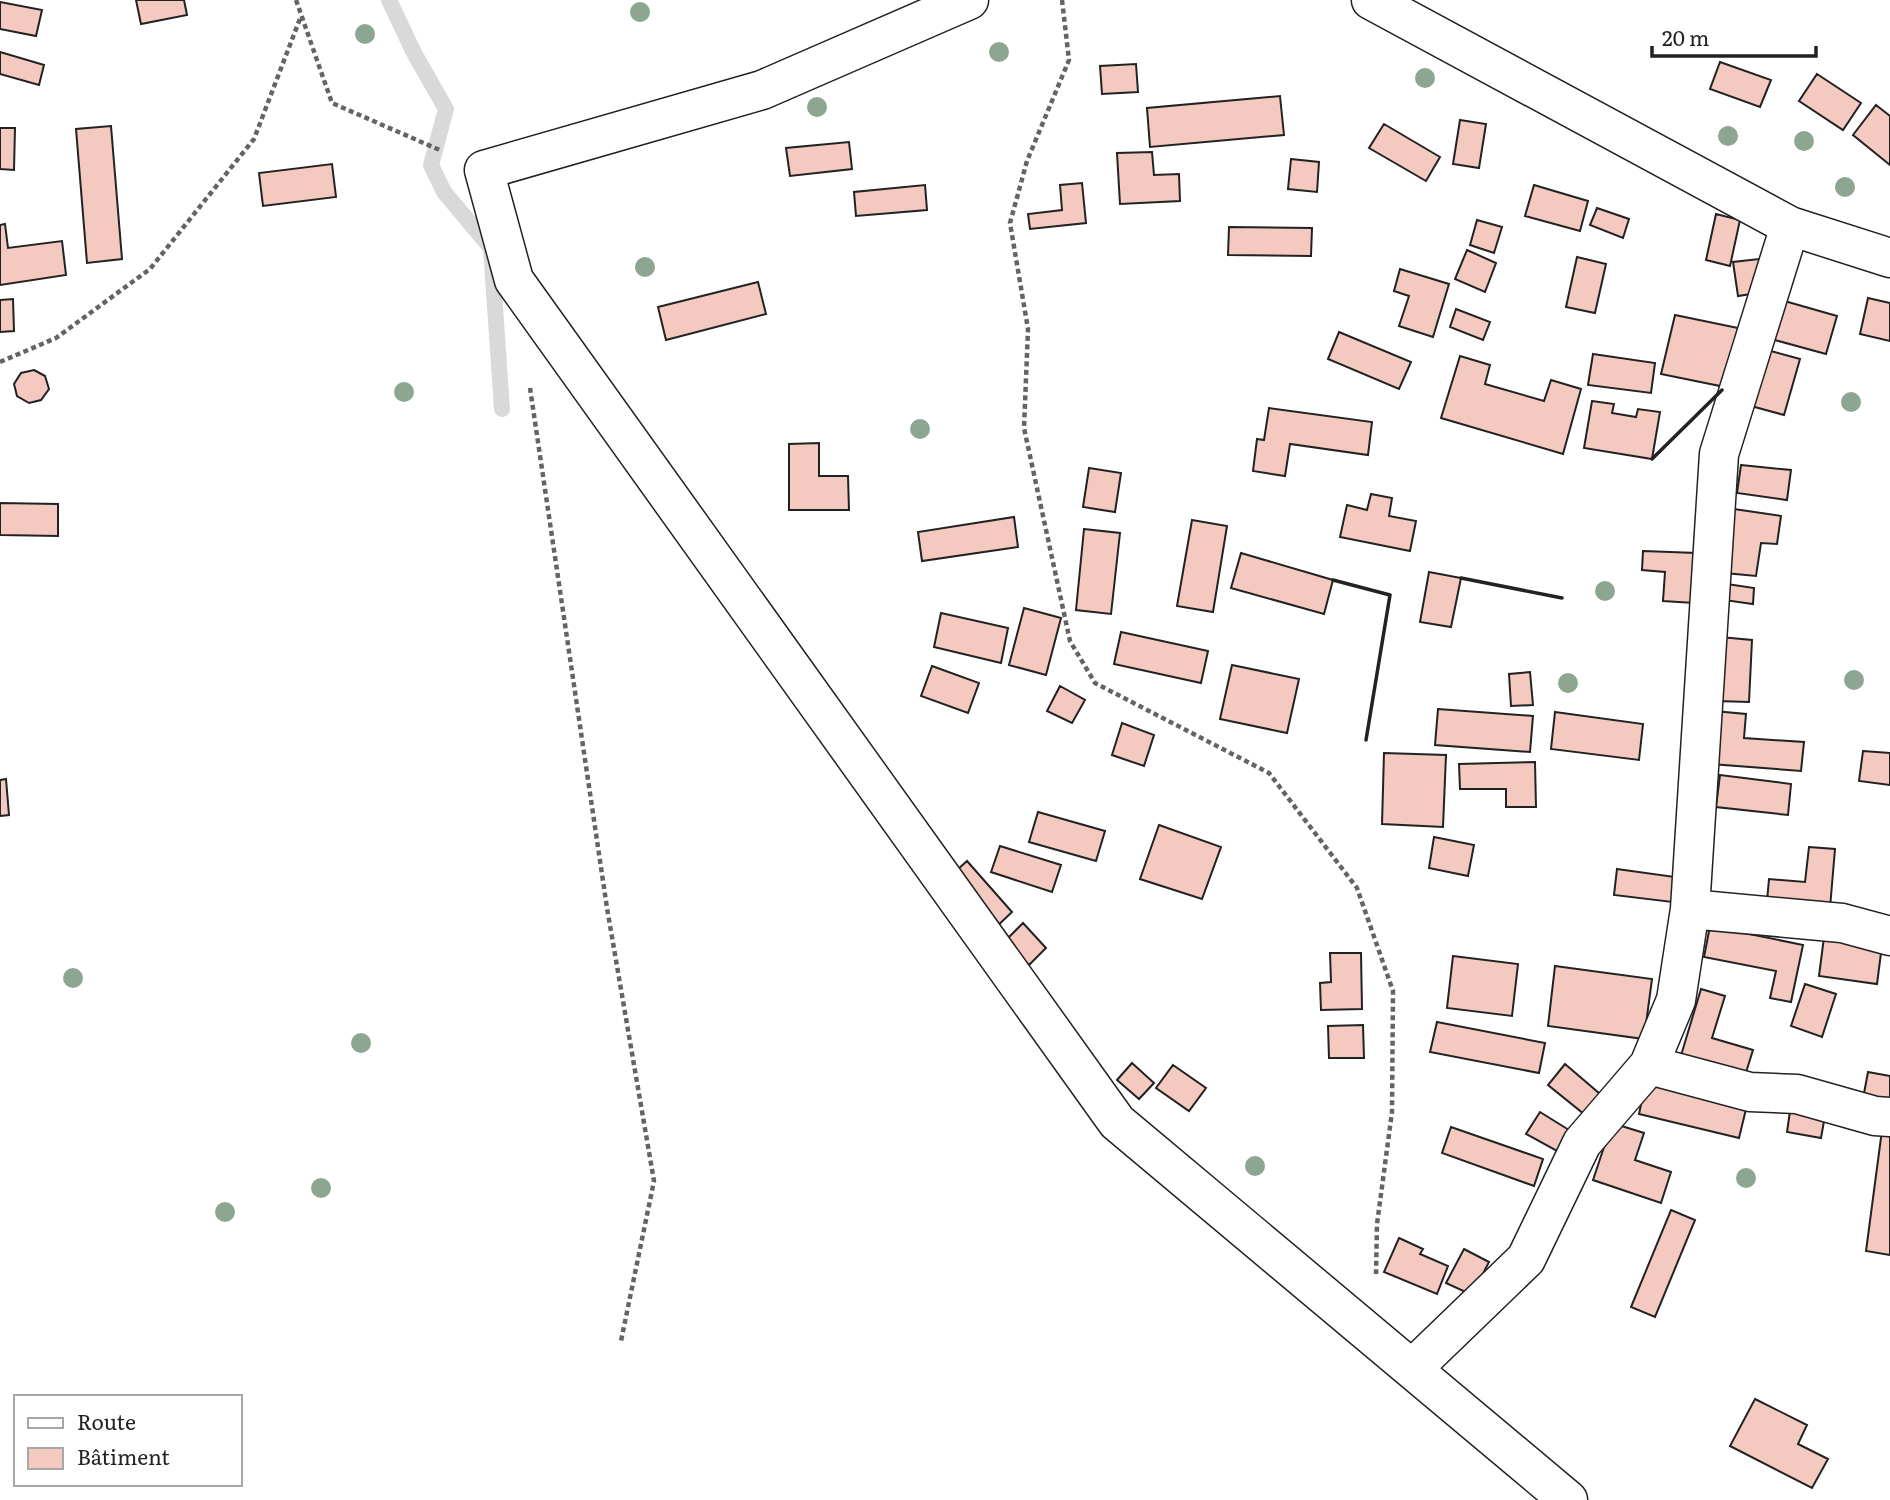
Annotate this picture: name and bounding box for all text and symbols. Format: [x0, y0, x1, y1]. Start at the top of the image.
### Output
scale bar [1652, 14, 1816, 58]
text: 20 m [1662, 21, 1709, 52]
legend [14, 1395, 242, 1486]
text: Route [77, 1405, 136, 1436]
text: Bâtiment [77, 1440, 170, 1471]

